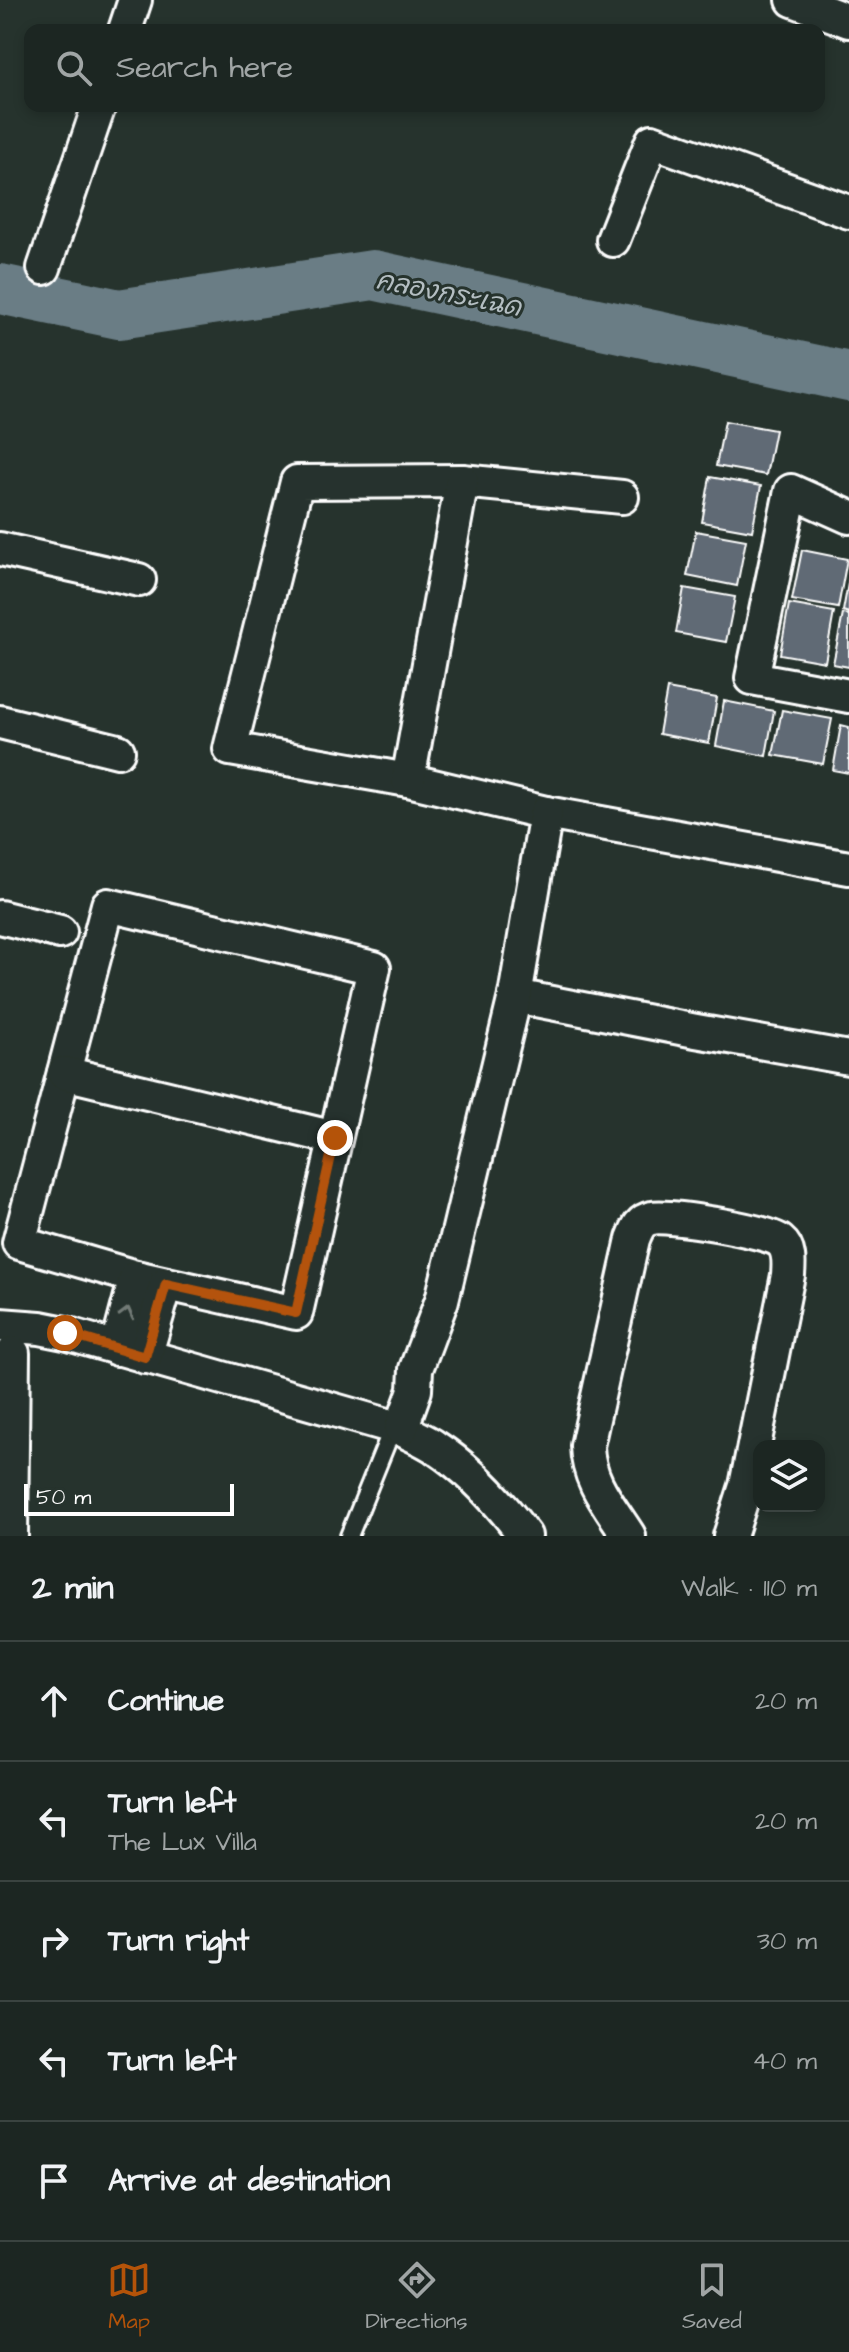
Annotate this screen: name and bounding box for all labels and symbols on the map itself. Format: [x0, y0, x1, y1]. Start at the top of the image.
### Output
water label: คลองกระเฉด [373, 262, 525, 326]
route end [317, 1120, 353, 1156]
one-way arrow [117, 1307, 134, 1321]
route start [47, 1315, 83, 1351]
scale bar [24, 1480, 234, 1516]

